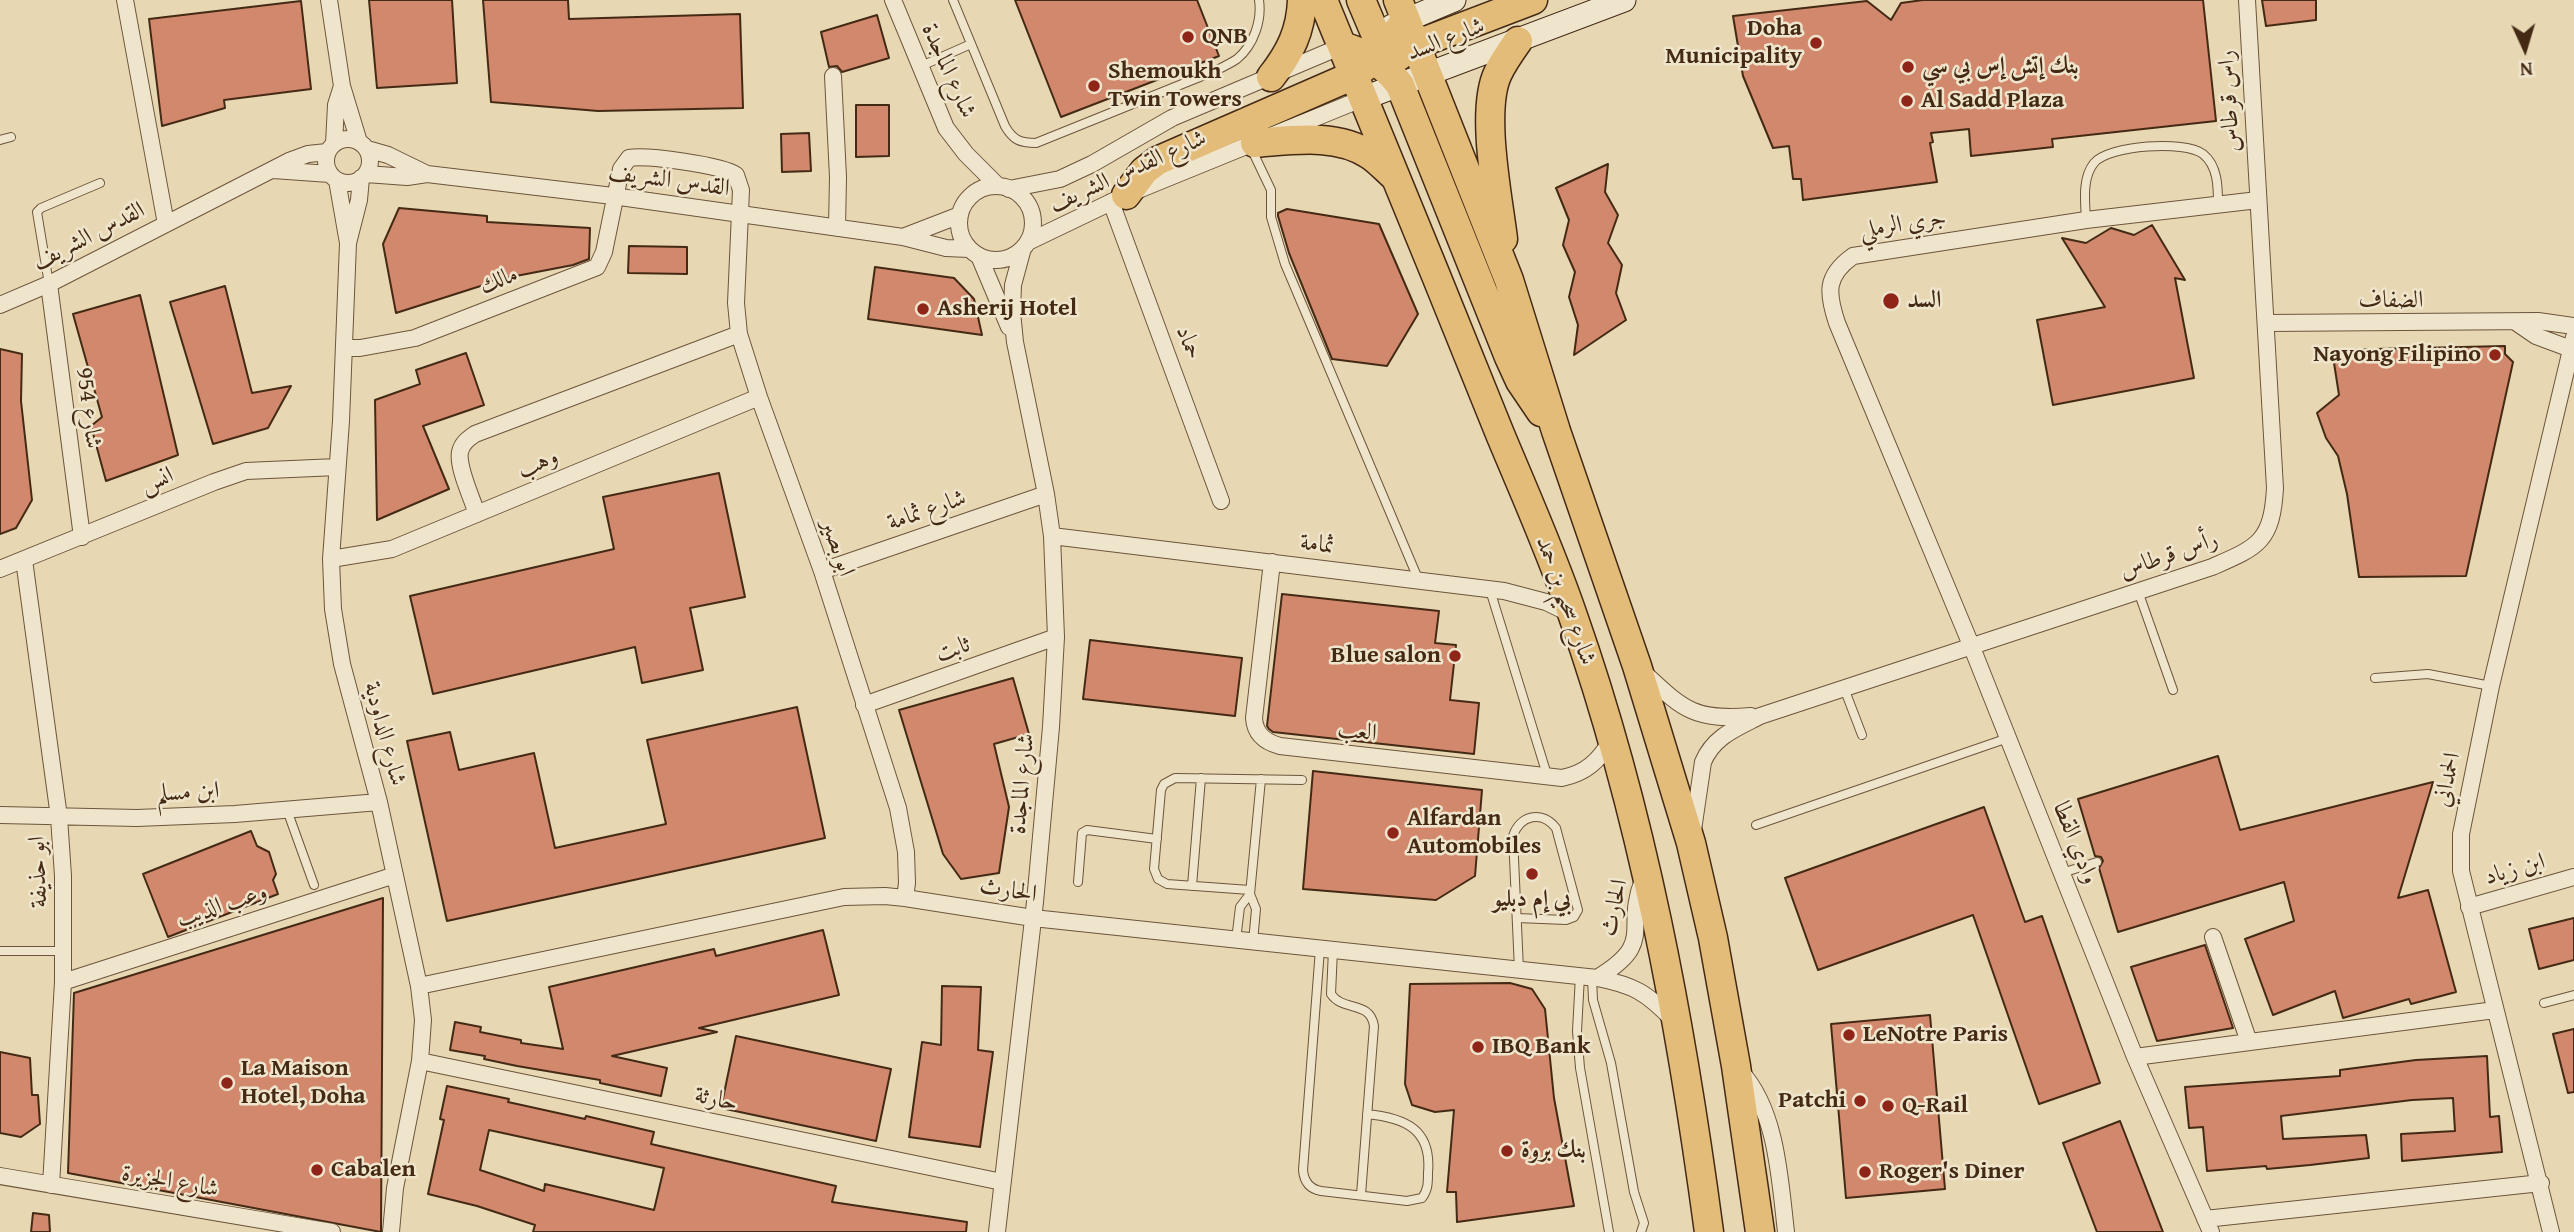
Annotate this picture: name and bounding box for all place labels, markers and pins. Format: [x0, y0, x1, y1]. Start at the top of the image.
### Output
place label: Doha Municipality [1665, 15, 1802, 71]
place label: QNB [1202, 23, 1248, 51]
marker: QNB [1180, 29, 1196, 45]
marker: Doha Municipality [1808, 35, 1824, 51]
place label: بنك إتش إس بي سي [1922, 53, 2079, 81]
place label: Shemoukh Twin Towers [1108, 58, 1242, 114]
marker: بنك إتش إس بي سي [1900, 59, 1916, 75]
marker: Shemoukh Twin Towers [1086, 78, 1102, 94]
place label: Al Sadd Plaza [1921, 87, 2064, 115]
marker: Al Sadd Plaza [1899, 93, 1915, 109]
place label: السد [1907, 287, 1941, 315]
marker: السد [1881, 291, 1901, 311]
place label: Asherij Hotel [937, 295, 1077, 323]
marker: Asherij Hotel [915, 301, 931, 317]
place label: Nayong Filipino [2313, 341, 2481, 369]
marker: Nayong Filipino [2487, 347, 2503, 363]
place label: Blue salon [1331, 642, 1441, 670]
marker: Blue salon [1447, 648, 1463, 664]
place label: Alfardan Automobiles [1407, 805, 1541, 861]
marker: Alfardan Automobiles [1385, 825, 1401, 841]
marker: بي إم دبليو [1524, 866, 1540, 882]
place label: بي إم دبليو [1493, 886, 1571, 914]
place label: LeNotre Paris [1863, 1021, 2008, 1049]
marker: LeNotre Paris [1841, 1027, 1857, 1043]
place label: IBQ Bank [1492, 1033, 1590, 1061]
marker: IBQ Bank [1470, 1039, 1486, 1055]
place label: La Maison Hotel, Doha [241, 1055, 366, 1111]
marker: La Maison Hotel, Doha [219, 1075, 235, 1091]
place label: Patchi [1778, 1087, 1846, 1115]
place label: Q-Rail [1902, 1092, 1968, 1120]
marker: Patchi [1852, 1093, 1868, 1109]
marker: Q-Rail [1880, 1098, 1896, 1114]
place label: بنك بروة [1521, 1137, 1586, 1165]
marker: بنك بروة [1499, 1143, 1515, 1159]
place label: Cabalen [331, 1156, 416, 1184]
place label: Roger's Diner [1879, 1158, 2024, 1186]
marker: Cabalen [309, 1162, 325, 1178]
marker: Roger's Diner [1857, 1164, 1873, 1180]

